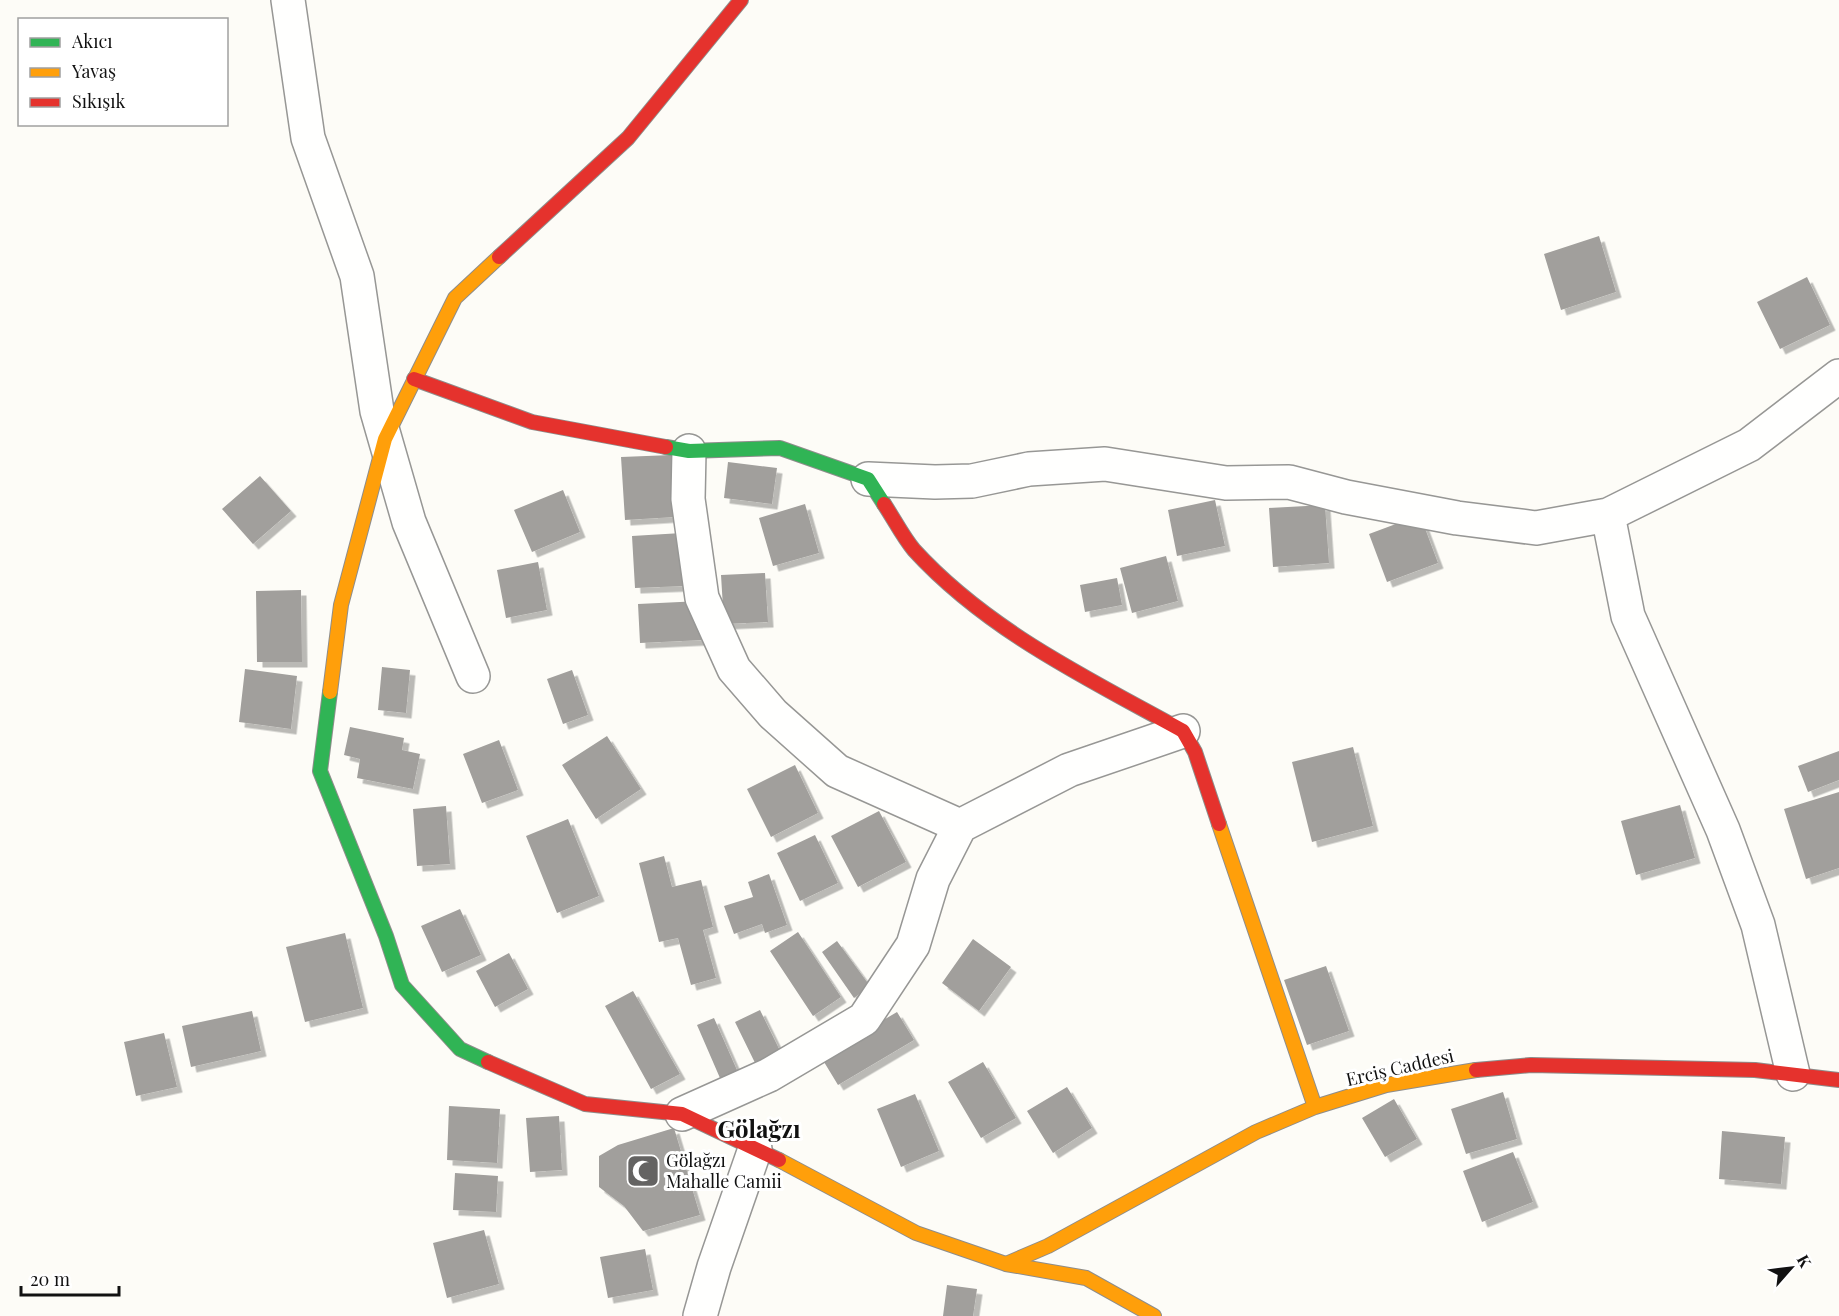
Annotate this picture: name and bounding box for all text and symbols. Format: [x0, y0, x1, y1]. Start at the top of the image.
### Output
legend [18, 18, 228, 126]
text: Akıcı [71, 29, 113, 53]
text: Yavaş [71, 59, 116, 83]
text: Sıkışık [72, 89, 125, 113]
street label: Erciş Caddesi [1344, 1043, 1456, 1091]
district label: Gölağzı [717, 1112, 801, 1144]
place label: Gölağzı Mahalle Camii [666, 1148, 782, 1193]
mosque icon: Gölağzı Mahalle Camii [625, 1153, 661, 1189]
north arrow [1761, 1238, 1821, 1298]
text: K [1793, 1251, 1817, 1271]
scale bar [21, 1259, 118, 1297]
text: 20 m [30, 1267, 70, 1291]

